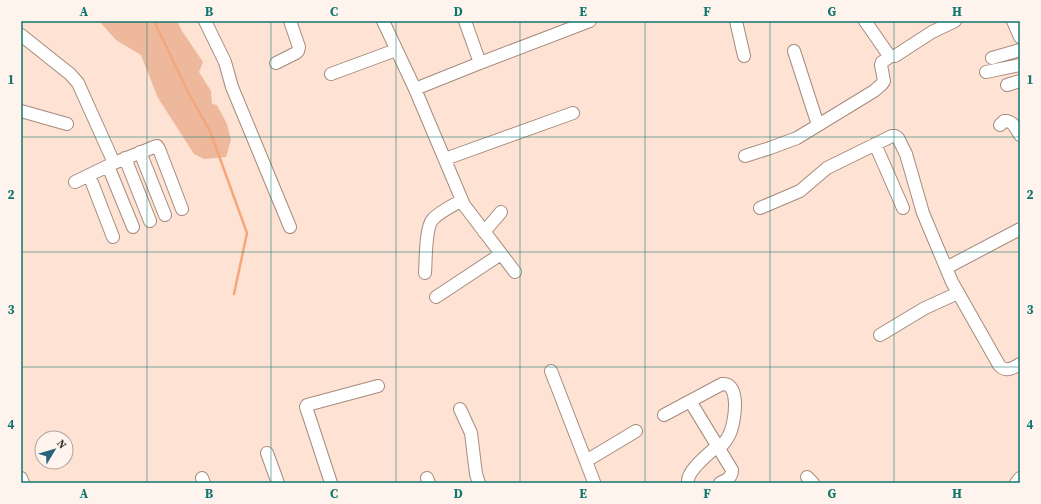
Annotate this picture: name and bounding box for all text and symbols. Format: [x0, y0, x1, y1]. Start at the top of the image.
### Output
text: A [80, 3, 89, 20]
text: B [205, 3, 214, 20]
text: C [330, 3, 338, 20]
text: D [453, 3, 463, 20]
text: E [579, 3, 587, 20]
text: F [703, 3, 711, 20]
text: G [828, 3, 837, 20]
text: H [952, 3, 962, 20]
text: 1 [7, 71, 15, 88]
text: 1 [1026, 71, 1034, 88]
text: 2 [7, 186, 15, 203]
text: 2 [1026, 186, 1034, 203]
text: 3 [7, 301, 15, 318]
text: 3 [1026, 301, 1034, 318]
text: 4 [7, 416, 15, 433]
text: 4 [1026, 416, 1034, 433]
north arrow [34, 430, 74, 470]
text: N [53, 436, 70, 452]
text: A [80, 485, 89, 502]
text: B [205, 485, 214, 502]
text: C [330, 485, 338, 502]
text: D [453, 485, 463, 502]
text: E [579, 485, 587, 502]
text: F [703, 485, 711, 502]
text: G [828, 485, 837, 502]
text: H [952, 485, 962, 502]

